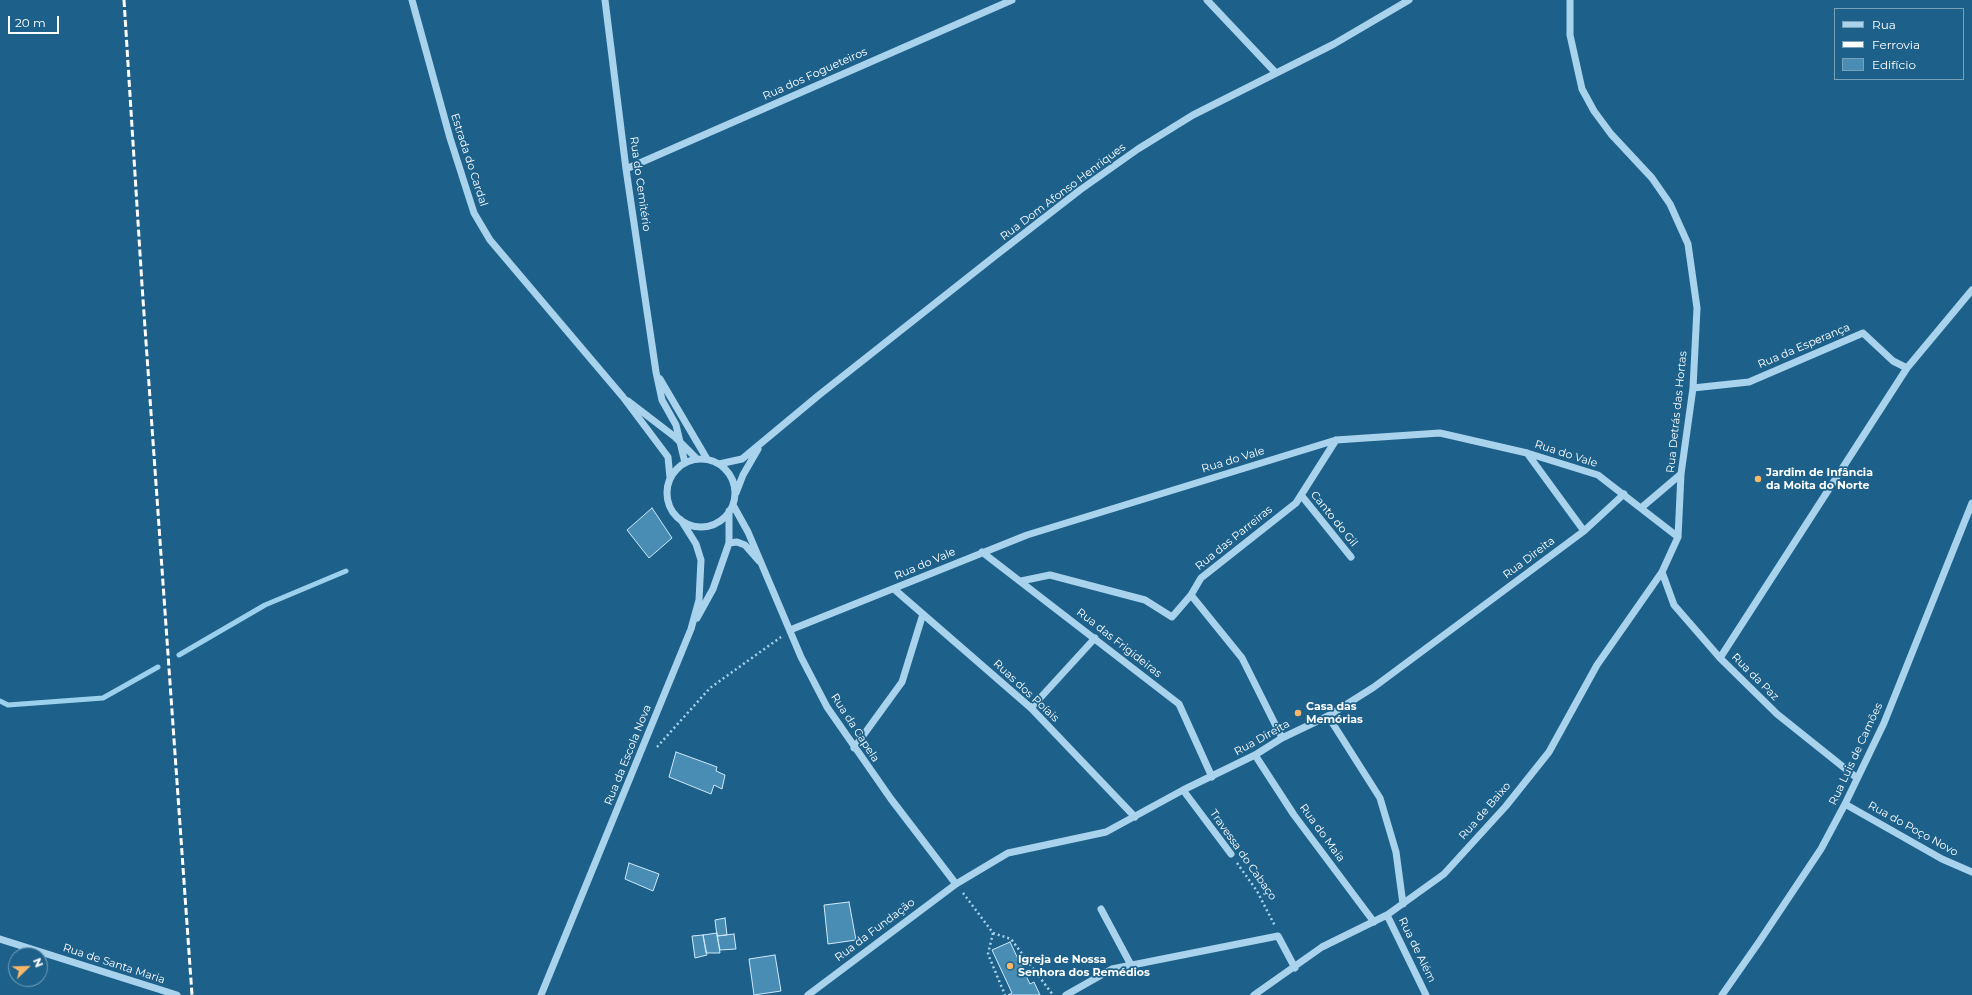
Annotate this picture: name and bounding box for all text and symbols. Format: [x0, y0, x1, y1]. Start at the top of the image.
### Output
scale bar [10, 8, 61, 34]
legend [1834, 8, 1964, 80]
text: 20 m [15, 15, 46, 30]
text: Rua [1872, 17, 1896, 32]
text: Ferrovia [1872, 37, 1920, 52]
street label: Rua dos Fogueteiros [761, 45, 869, 103]
text: Edifício [1872, 57, 1916, 72]
street label: Estrada do Cardal [448, 112, 490, 208]
street label: Rua do Cemitério [627, 136, 653, 232]
street label: Rua Dom Afonso Henriques [998, 141, 1128, 243]
street label: Rua da Esperança [1756, 321, 1852, 371]
street label: Rua Detrás das Hortas [1664, 350, 1690, 474]
street label: Rua do Vale [1533, 438, 1599, 470]
street label: Rua do Vale [1200, 444, 1266, 476]
place label: Jardim de Infância da Moita do Norte [1766, 466, 1873, 492]
marker: Jardim de Infância da Moita do Norte [1753, 474, 1763, 484]
street label: Canto do Gil [1308, 489, 1360, 549]
street label: Rua das Parreiras [1193, 503, 1275, 573]
street label: Rua Direita [1501, 534, 1557, 582]
street label: Rua do Vale [892, 545, 958, 583]
street label: Rua das Frigideiras [1074, 606, 1164, 680]
street label: Rua da Paz [1729, 651, 1781, 703]
street label: Ruas dos Poíais [990, 657, 1062, 725]
street label: Rua da Capela [828, 691, 882, 765]
place label: Casa das Memórias [1306, 700, 1363, 726]
street label: Rua Luis de Camões [1826, 701, 1886, 807]
street label: Rua da Escola Nova [602, 703, 654, 807]
marker: Casa das Memórias [1293, 708, 1303, 718]
street label: Rua Direita [1232, 717, 1292, 759]
street label: Rua de Baixo [1456, 779, 1514, 843]
street label: Rua do Poço Novo [1866, 799, 1960, 859]
street label: Rua do Maia [1297, 801, 1347, 865]
street label: Travessa do Cabaço [1207, 807, 1279, 903]
street label: Rua da Fundação [832, 896, 918, 964]
street label: Rua de Além [1396, 915, 1438, 985]
street label: Rua de Santa Maria [61, 941, 167, 987]
north arrow [8, 947, 48, 987]
place label: Igreja de Nossa Senhora dos Remédios [1018, 953, 1150, 979]
text: N [30, 956, 46, 970]
marker: Igreja de Nossa Senhora dos Remédios [1005, 961, 1015, 971]

